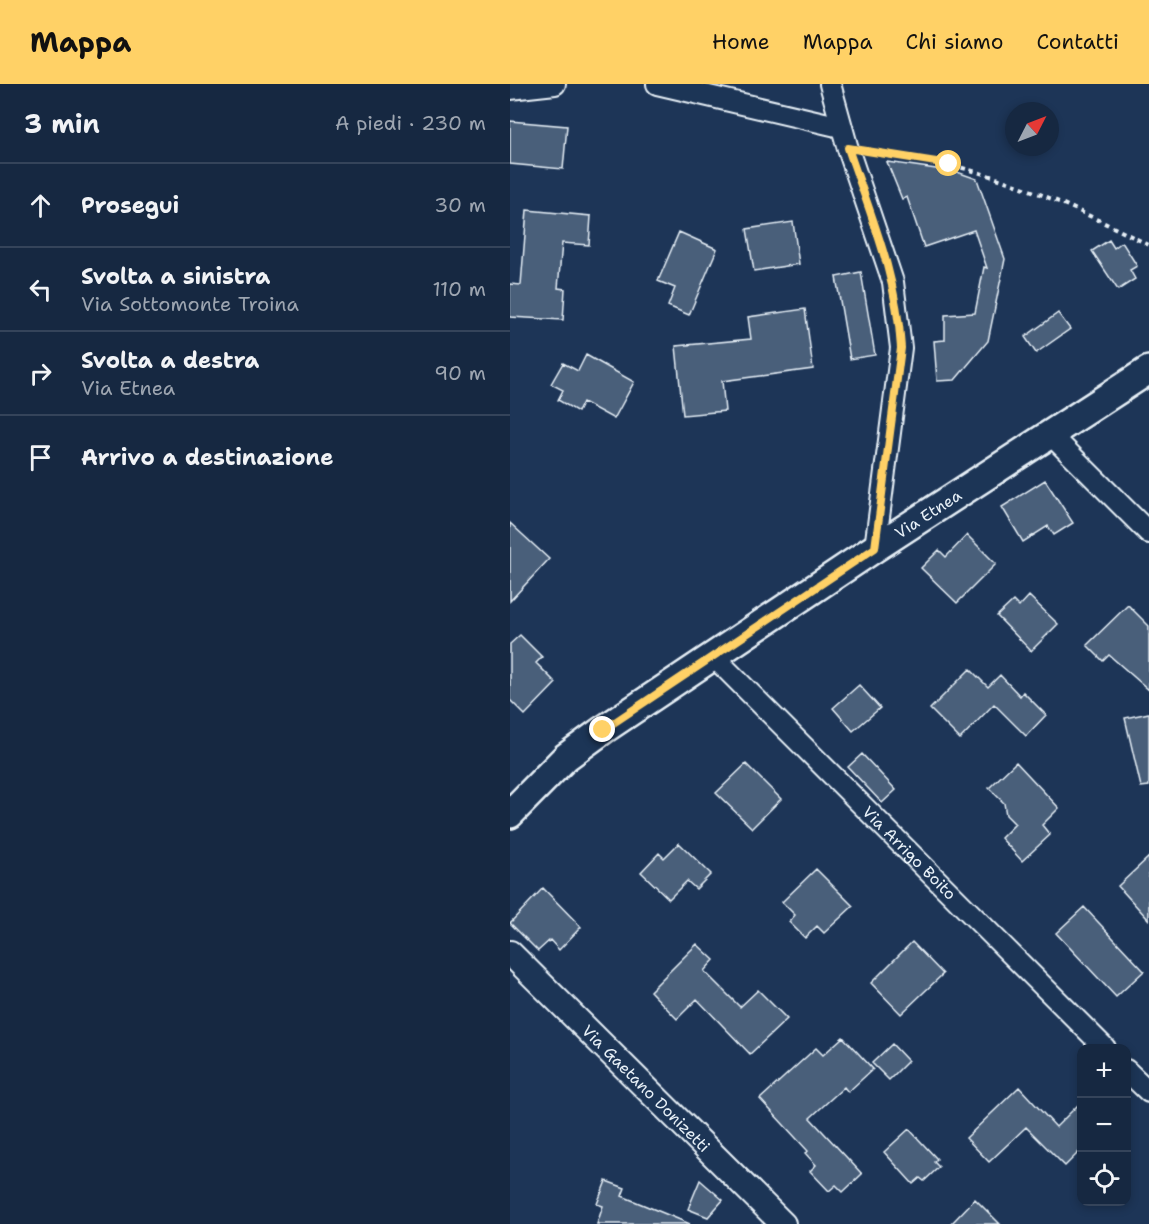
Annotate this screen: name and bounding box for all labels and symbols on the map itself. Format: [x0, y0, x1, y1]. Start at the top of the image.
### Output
north arrow [1005, 102, 1059, 156]
route start [935, 150, 961, 176]
street label: Via Etnea [890, 484, 965, 543]
route end [589, 716, 615, 742]
street label: Via Arrigo Boito [858, 801, 961, 904]
street label: Via Gaetano Donizetti [578, 1020, 715, 1157]

